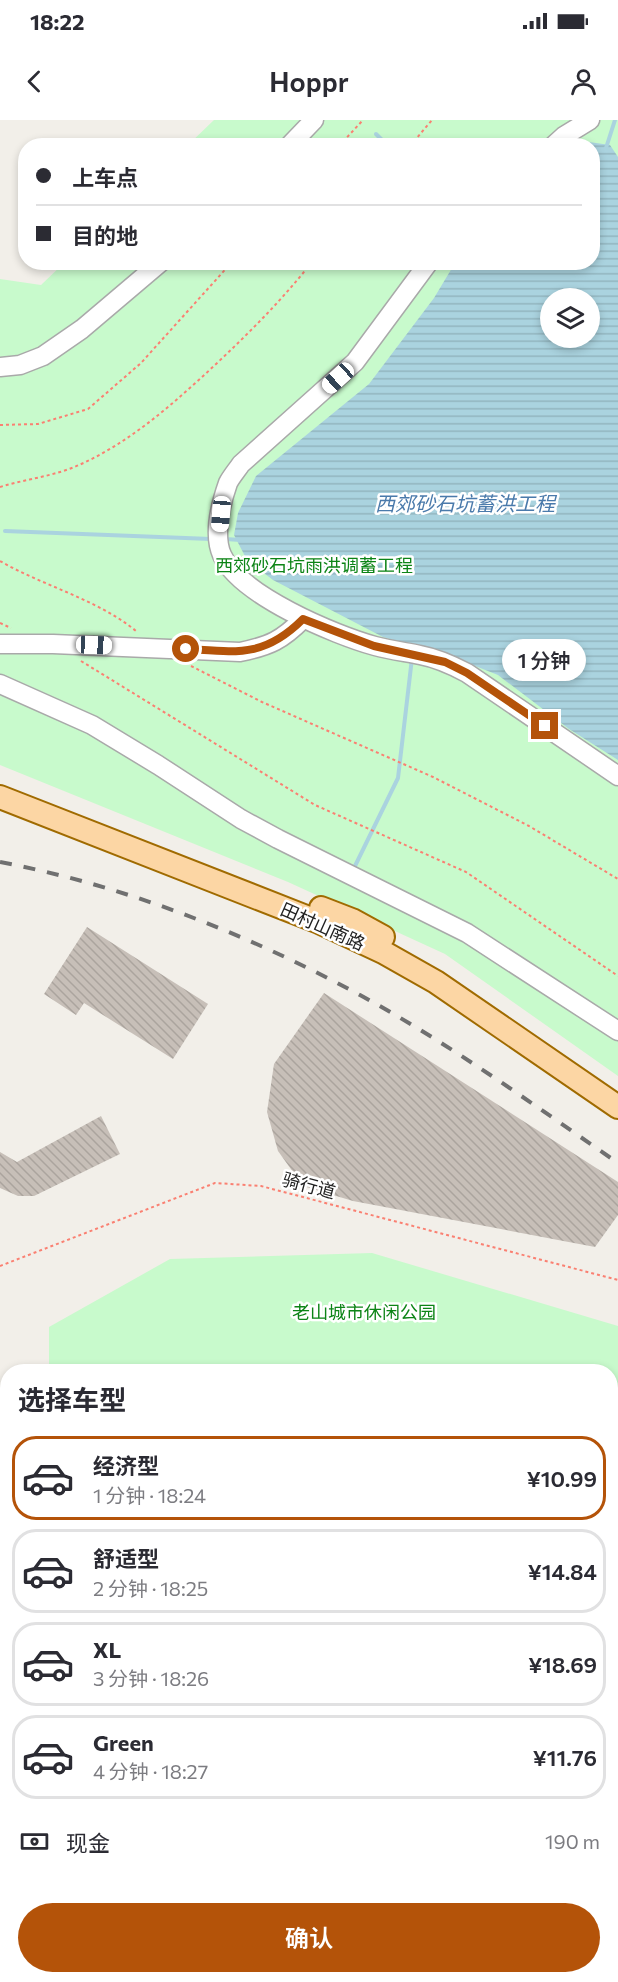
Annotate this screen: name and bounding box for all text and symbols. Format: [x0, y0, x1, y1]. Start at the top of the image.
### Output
text: 18:22 [30, 8, 84, 35]
icon: back [18, 65, 51, 98]
text: Hoppr [269, 65, 349, 98]
icon: person [567, 65, 600, 98]
text: 上车点 [72, 164, 138, 191]
text: 目的地 [72, 222, 138, 249]
map controls [540, 288, 600, 348]
button: layers [540, 288, 600, 348]
car [319, 359, 357, 397]
water label: 西郊砂石坑蓄洪工程 [375, 491, 558, 515]
car [210, 495, 232, 533]
park label: 西郊砂石坑雨洪调蓄工程 [215, 554, 413, 576]
car [76, 635, 112, 655]
route start [172, 635, 199, 662]
callout: 1 分钟 [503, 639, 587, 681]
text: 1 分钟 [518, 648, 570, 672]
route end [531, 712, 558, 739]
street label: 田村山南路 [277, 898, 369, 954]
street label: 骑行道 [280, 1167, 338, 1203]
park label: 老山城市休闲公园 [292, 1301, 436, 1323]
text: 选择车型 [18, 1383, 126, 1416]
icon: car [21, 1451, 75, 1505]
text: 经济型 [93, 1452, 159, 1479]
text: ¥10.99 [527, 1465, 597, 1492]
text: 1 分钟 · 18:24 [93, 1483, 206, 1507]
icon: car [21, 1544, 75, 1598]
text: 舒适型 [93, 1545, 159, 1572]
text: ¥14.84 [528, 1558, 597, 1585]
text: 2 分钟 · 18:25 [93, 1576, 208, 1600]
text: XL [93, 1636, 121, 1663]
icon: car [21, 1637, 75, 1691]
text: ¥18.69 [528, 1651, 597, 1678]
text: 3 分钟 · 18:26 [93, 1666, 209, 1690]
text: Green [93, 1729, 154, 1756]
icon: car [21, 1730, 75, 1784]
text: ¥11.76 [533, 1744, 597, 1771]
text: 4 分钟 · 18:27 [93, 1759, 208, 1783]
icon: cash [18, 1825, 51, 1858]
text: 现金 [66, 1829, 110, 1856]
text: 190 m [545, 1829, 600, 1853]
button: 确认 [18, 1903, 600, 1972]

